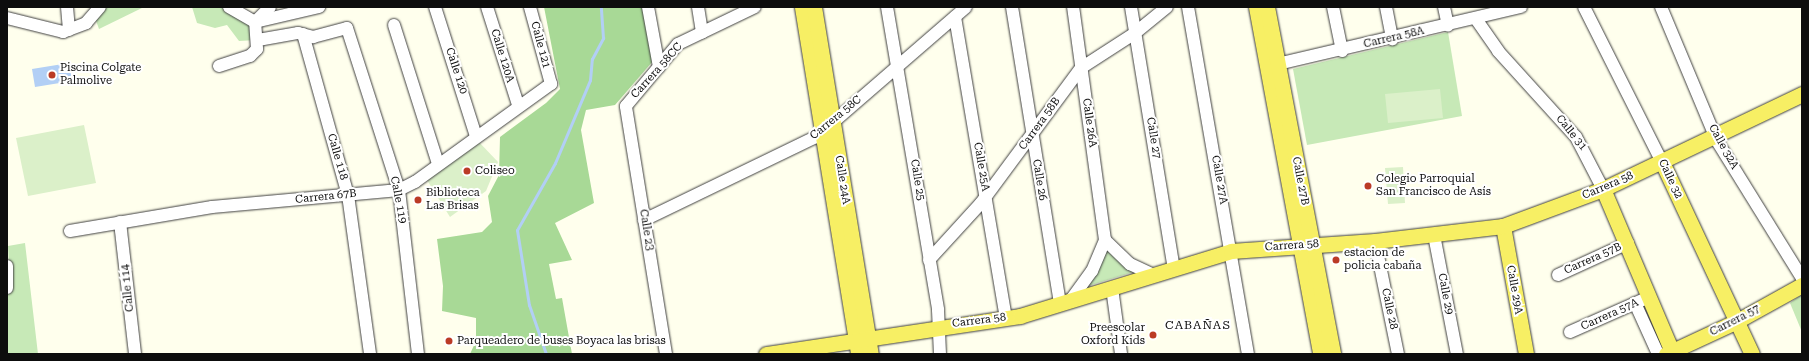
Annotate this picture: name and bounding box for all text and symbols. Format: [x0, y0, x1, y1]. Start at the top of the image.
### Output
street label: Calle 121 [527, 20, 553, 70]
street label: Carrera 58A [1362, 25, 1426, 51]
street label: Calle 120A [488, 27, 516, 85]
street label: Carrera 58CC [629, 41, 685, 101]
street label: Calle 120 [442, 46, 470, 96]
place label: Piscina Colgate Palmolive [60, 62, 141, 88]
marker: Piscina Colgate Palmolive [47, 70, 57, 80]
street label: Carrera 58C [808, 93, 864, 143]
street label: Carrera 58B [1017, 95, 1063, 153]
street label: Calle 26A [1079, 98, 1099, 148]
street label: Calle 31 [1553, 113, 1589, 153]
street label: Calle 27 [1143, 116, 1163, 160]
street label: Calle 32A [1705, 122, 1741, 172]
street label: Calle 118 [324, 132, 350, 182]
street label: Calle 25A [970, 141, 992, 193]
street label: Calle 27A [1208, 154, 1230, 206]
street label: Calle 24A [832, 155, 852, 205]
street label: Calle 27B [1289, 156, 1311, 206]
street label: Calle 32 [1655, 157, 1685, 201]
street label: Calle 25 [907, 158, 927, 202]
street label: Calle 26 [1029, 158, 1049, 202]
place label: Coliseo [475, 164, 515, 178]
marker: Coliseo [462, 166, 472, 176]
street label: Carrera 58 [1580, 169, 1636, 203]
place label: Colegio Parroquial San Francisco de Asís [1376, 173, 1491, 199]
street label: Calle 119 [387, 175, 409, 225]
marker: Colegio Parroquial San Francisco de Asís [1363, 181, 1373, 191]
street label: Carrera 67B [295, 187, 357, 207]
place label: Biblioteca Las Brisas [426, 187, 480, 213]
marker: Biblioteca Las Brisas [413, 195, 423, 205]
street label: Calle 23 [636, 208, 656, 252]
street label: Carrera 58 [1264, 238, 1320, 254]
street label: Carrera 57B [1562, 240, 1624, 278]
place label: estacion de policia cabaña [1344, 247, 1421, 273]
marker: estacion de policia cabaña [1331, 255, 1341, 265]
street label: Calle 114 [119, 263, 137, 313]
street label: Calle 29A [1503, 264, 1525, 316]
street label: Calle 29 [1435, 272, 1455, 316]
street label: Calle 28 [1378, 287, 1400, 331]
street label: Carrera 57A [1579, 296, 1641, 334]
street label: Carrera 57 [1708, 303, 1762, 339]
street label: Carrera 58 [951, 311, 1007, 331]
district label: CABAÑAS [1165, 319, 1231, 333]
place label: Preescolar Oxford Kids [1081, 322, 1145, 348]
marker: Preescolar Oxford Kids [1148, 330, 1158, 340]
place label: Parqueadero de buses Boyaca las brisas [457, 334, 666, 348]
marker: Parqueadero de buses Boyaca las brisas [444, 336, 454, 346]

